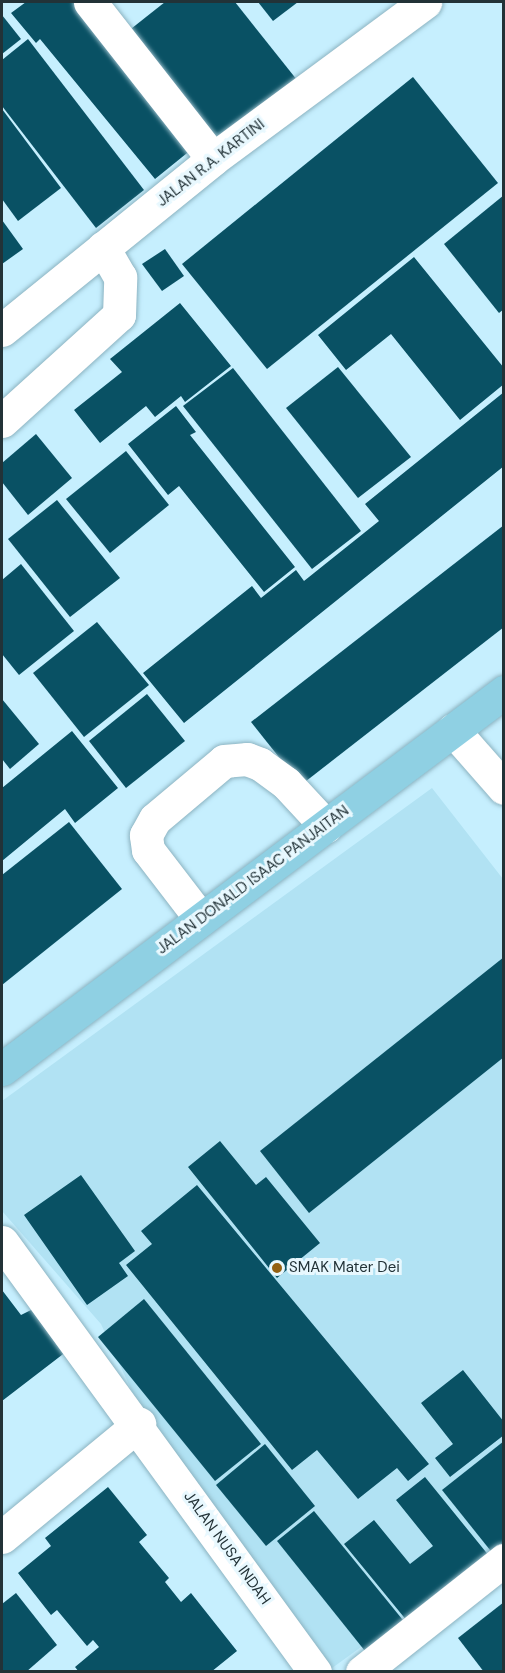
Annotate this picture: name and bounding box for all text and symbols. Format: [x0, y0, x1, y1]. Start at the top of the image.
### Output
street label: JALAN R.A. KARTINI [154, 115, 268, 211]
street label: JALAN DONALD ISAAC PANJAITAN [153, 802, 353, 958]
place label: SMAK Mater Dei [289, 1259, 400, 1277]
marker: SMAK Mater Dei [270, 1261, 284, 1275]
street label: JALAN NUSA INDAH [180, 1488, 274, 1608]

